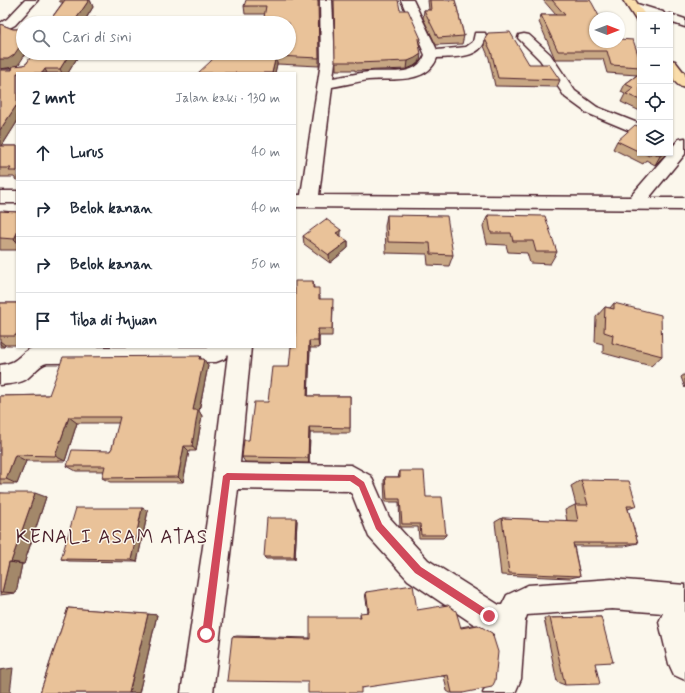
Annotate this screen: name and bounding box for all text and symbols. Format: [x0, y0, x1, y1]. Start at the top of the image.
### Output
north arrow [589, 12, 625, 48]
map controls [637, 12, 673, 156]
button: + [637, 12, 673, 48]
search box [16, 16, 296, 60]
icon: search [30, 27, 52, 49]
text: Cari di sini [62, 28, 132, 48]
button: − [637, 48, 673, 84]
button: locate [637, 84, 673, 120]
text: 2 mnt [32, 87, 76, 109]
text: Jalan kaki · 130 m [175, 90, 280, 107]
button: layers [637, 120, 673, 156]
icon: ahead [32, 142, 54, 164]
text: Lurus [70, 143, 103, 163]
text: 40 m [251, 144, 280, 161]
icon: right [32, 198, 54, 220]
text: Belok kanan [70, 199, 153, 219]
text: 40 m [251, 200, 280, 217]
icon: right [32, 254, 54, 276]
text: Belok kanan [70, 255, 153, 275]
text: 50 m [251, 256, 280, 273]
icon: arrive [32, 310, 54, 332]
text: Tiba di tujuan [70, 311, 157, 331]
district label: KENALI ASAM ATAS [16, 525, 208, 550]
route end [480, 607, 498, 625]
route start [197, 625, 215, 643]

